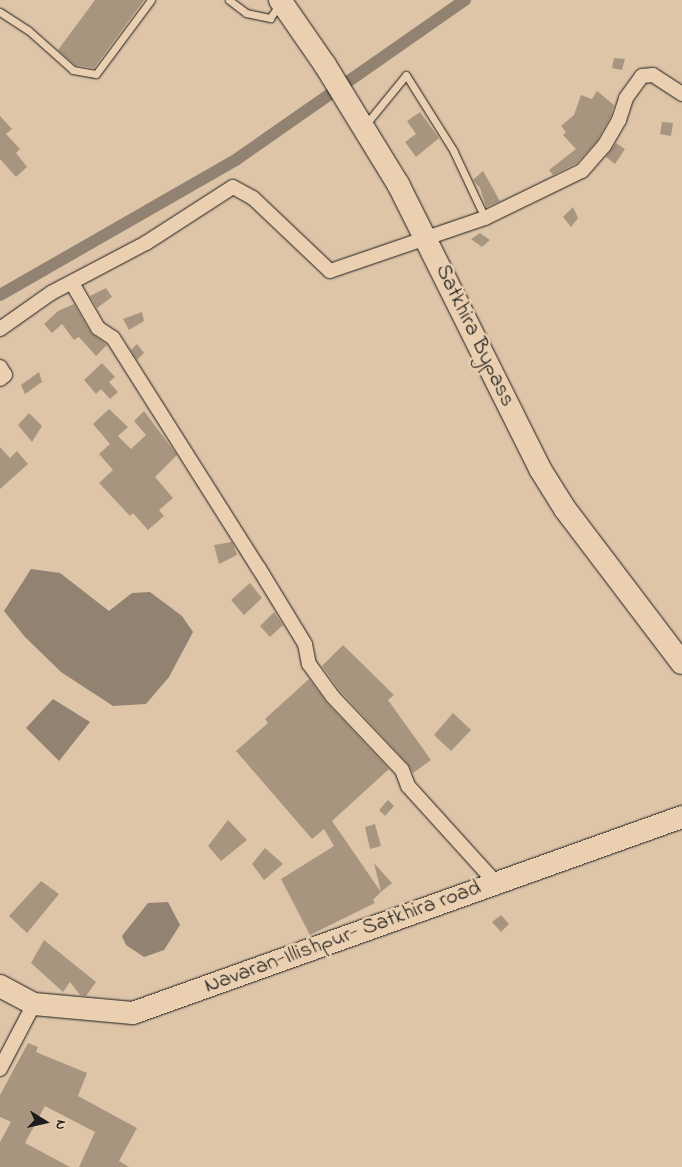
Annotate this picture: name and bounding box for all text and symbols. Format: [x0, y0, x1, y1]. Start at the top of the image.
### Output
street label: Satkhira Bypass [428, 261, 520, 411]
street label: Navaran-Illishpur- Satkhira road [201, 876, 485, 1000]
north arrow [20, 1097, 70, 1147]
text: N [49, 1118, 71, 1131]

